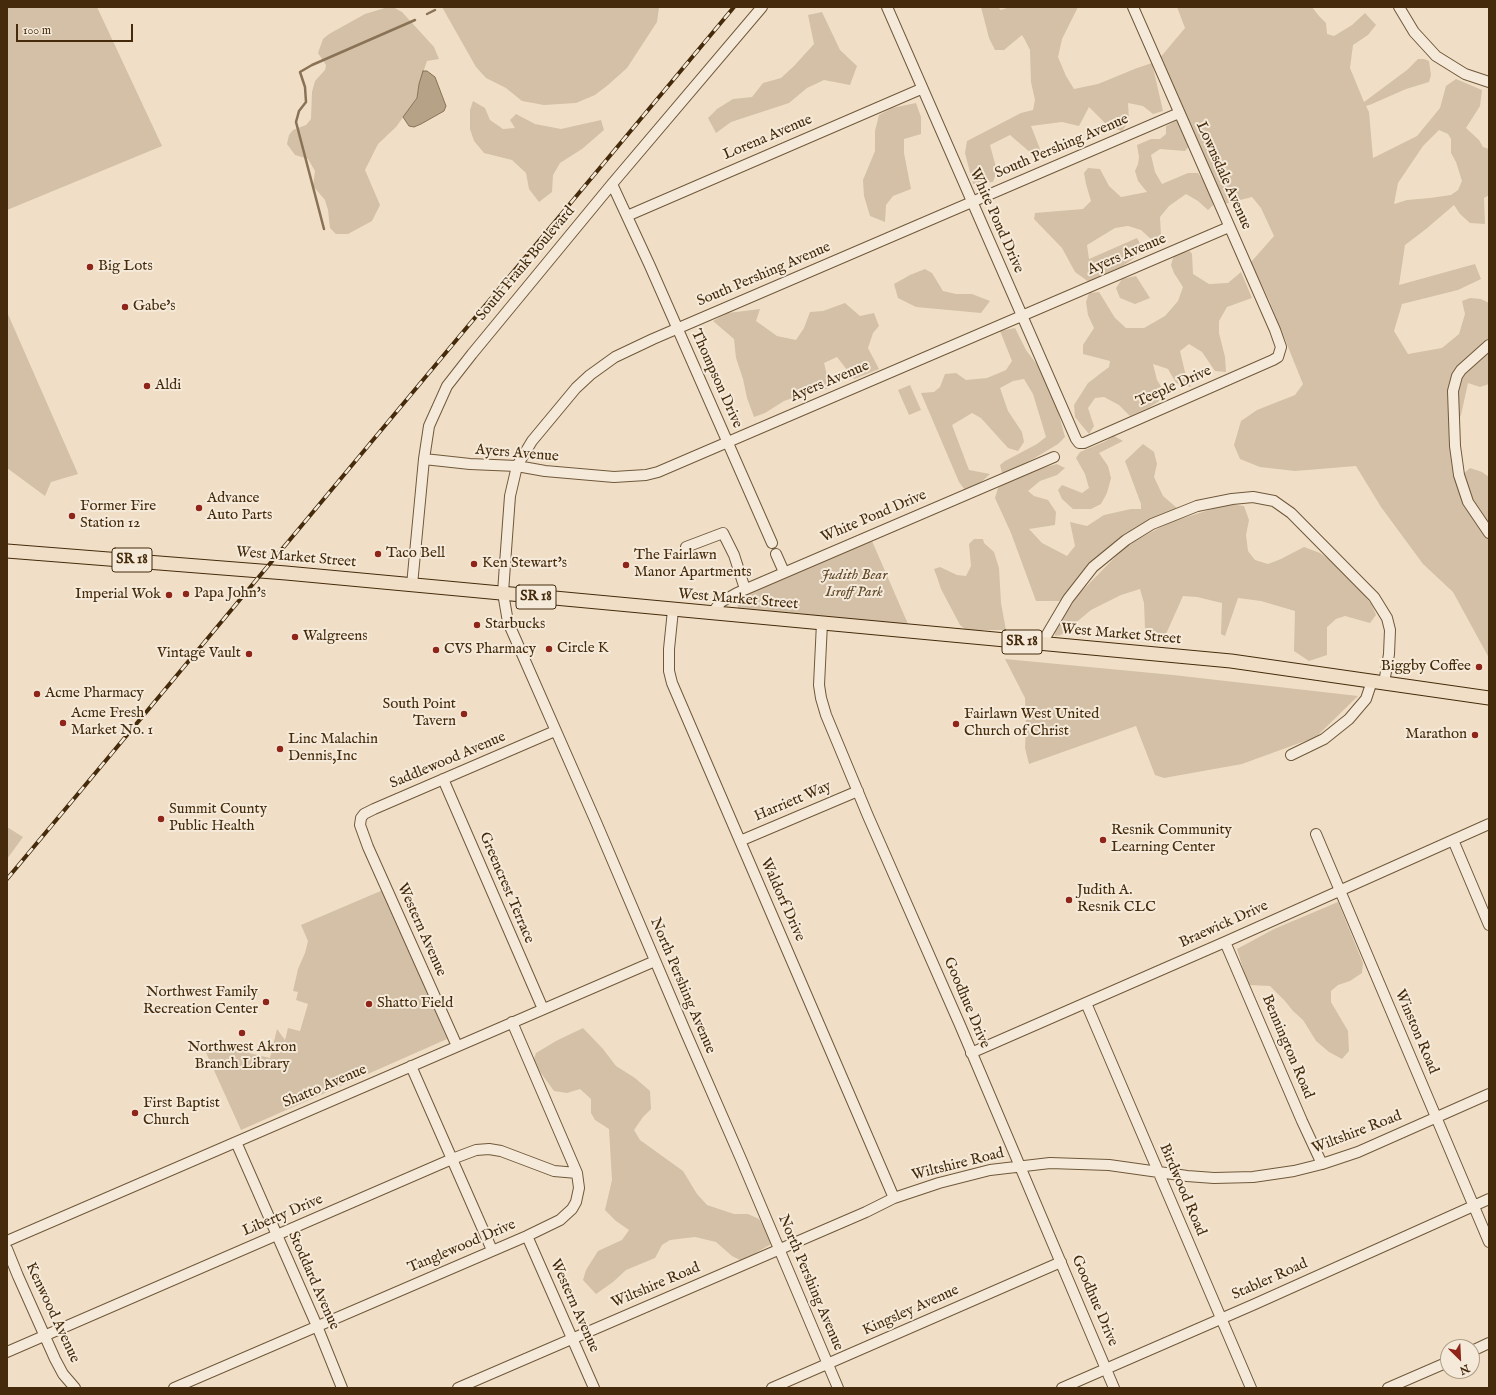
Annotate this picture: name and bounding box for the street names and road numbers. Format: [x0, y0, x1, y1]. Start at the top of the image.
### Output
street label: Lorena Avenue [721, 111, 815, 165]
street label: South Pershing Avenue [993, 111, 1131, 183]
street label: Lownsdale Avenue [1191, 119, 1255, 233]
street label: White Pond Drive [965, 166, 1027, 276]
street label: South Frank Boulevard [473, 203, 579, 325]
street label: Ayers Avenue [1085, 230, 1169, 280]
street label: South Pershing Avenue [695, 239, 833, 311]
street label: Thompson Drive [686, 327, 746, 431]
street label: Ayers Avenue [788, 357, 872, 407]
street label: Teeple Drive [1134, 362, 1214, 412]
street label: Ayers Avenue [475, 441, 559, 467]
street label: White Pond Drive [819, 487, 929, 547]
street label: West Market Street [235, 544, 357, 572]
road number: SR 18 [112, 548, 152, 572]
road number: SR 18 [516, 585, 556, 609]
street label: West Market Street [677, 586, 799, 614]
street label: West Market Street [1060, 621, 1182, 649]
road number: SR 18 [1002, 630, 1042, 654]
street label: Saddlewood Avenue [387, 728, 509, 794]
street label: Harriett Way [752, 778, 834, 826]
street label: Greencrest Terrace [474, 830, 538, 946]
street label: Waldorf Drive [756, 856, 808, 944]
street label: Western Avenue [392, 881, 450, 979]
street label: Braewick Drive [1177, 897, 1271, 953]
street label: North Pershing Avenue [645, 915, 719, 1057]
street label: Goodhue Drive [939, 955, 993, 1051]
street label: Winston Road [1390, 987, 1442, 1077]
street label: Bennington Road [1257, 992, 1317, 1102]
street label: Shatto Avenue [280, 1061, 370, 1113]
street label: Wiltshire Road [1310, 1108, 1404, 1158]
street label: Birdwood Road [1154, 1141, 1210, 1239]
street label: Wiltshire Road [910, 1145, 1006, 1185]
street label: Liberty Drive [240, 1191, 326, 1241]
street label: North Pershing Avenue [773, 1212, 847, 1354]
street label: Tanglewood Drive [405, 1216, 519, 1278]
street label: Stoddard Avenue [283, 1229, 343, 1333]
street label: Goodhue Drive [1067, 1253, 1121, 1349]
street label: Stabler Road [1229, 1255, 1311, 1305]
street label: Western Avenue [545, 1257, 603, 1355]
street label: Wiltshire Road [609, 1259, 703, 1313]
street label: Kenwood Avenue [21, 1260, 83, 1366]
street label: Kingsley Avenue [860, 1282, 962, 1340]

